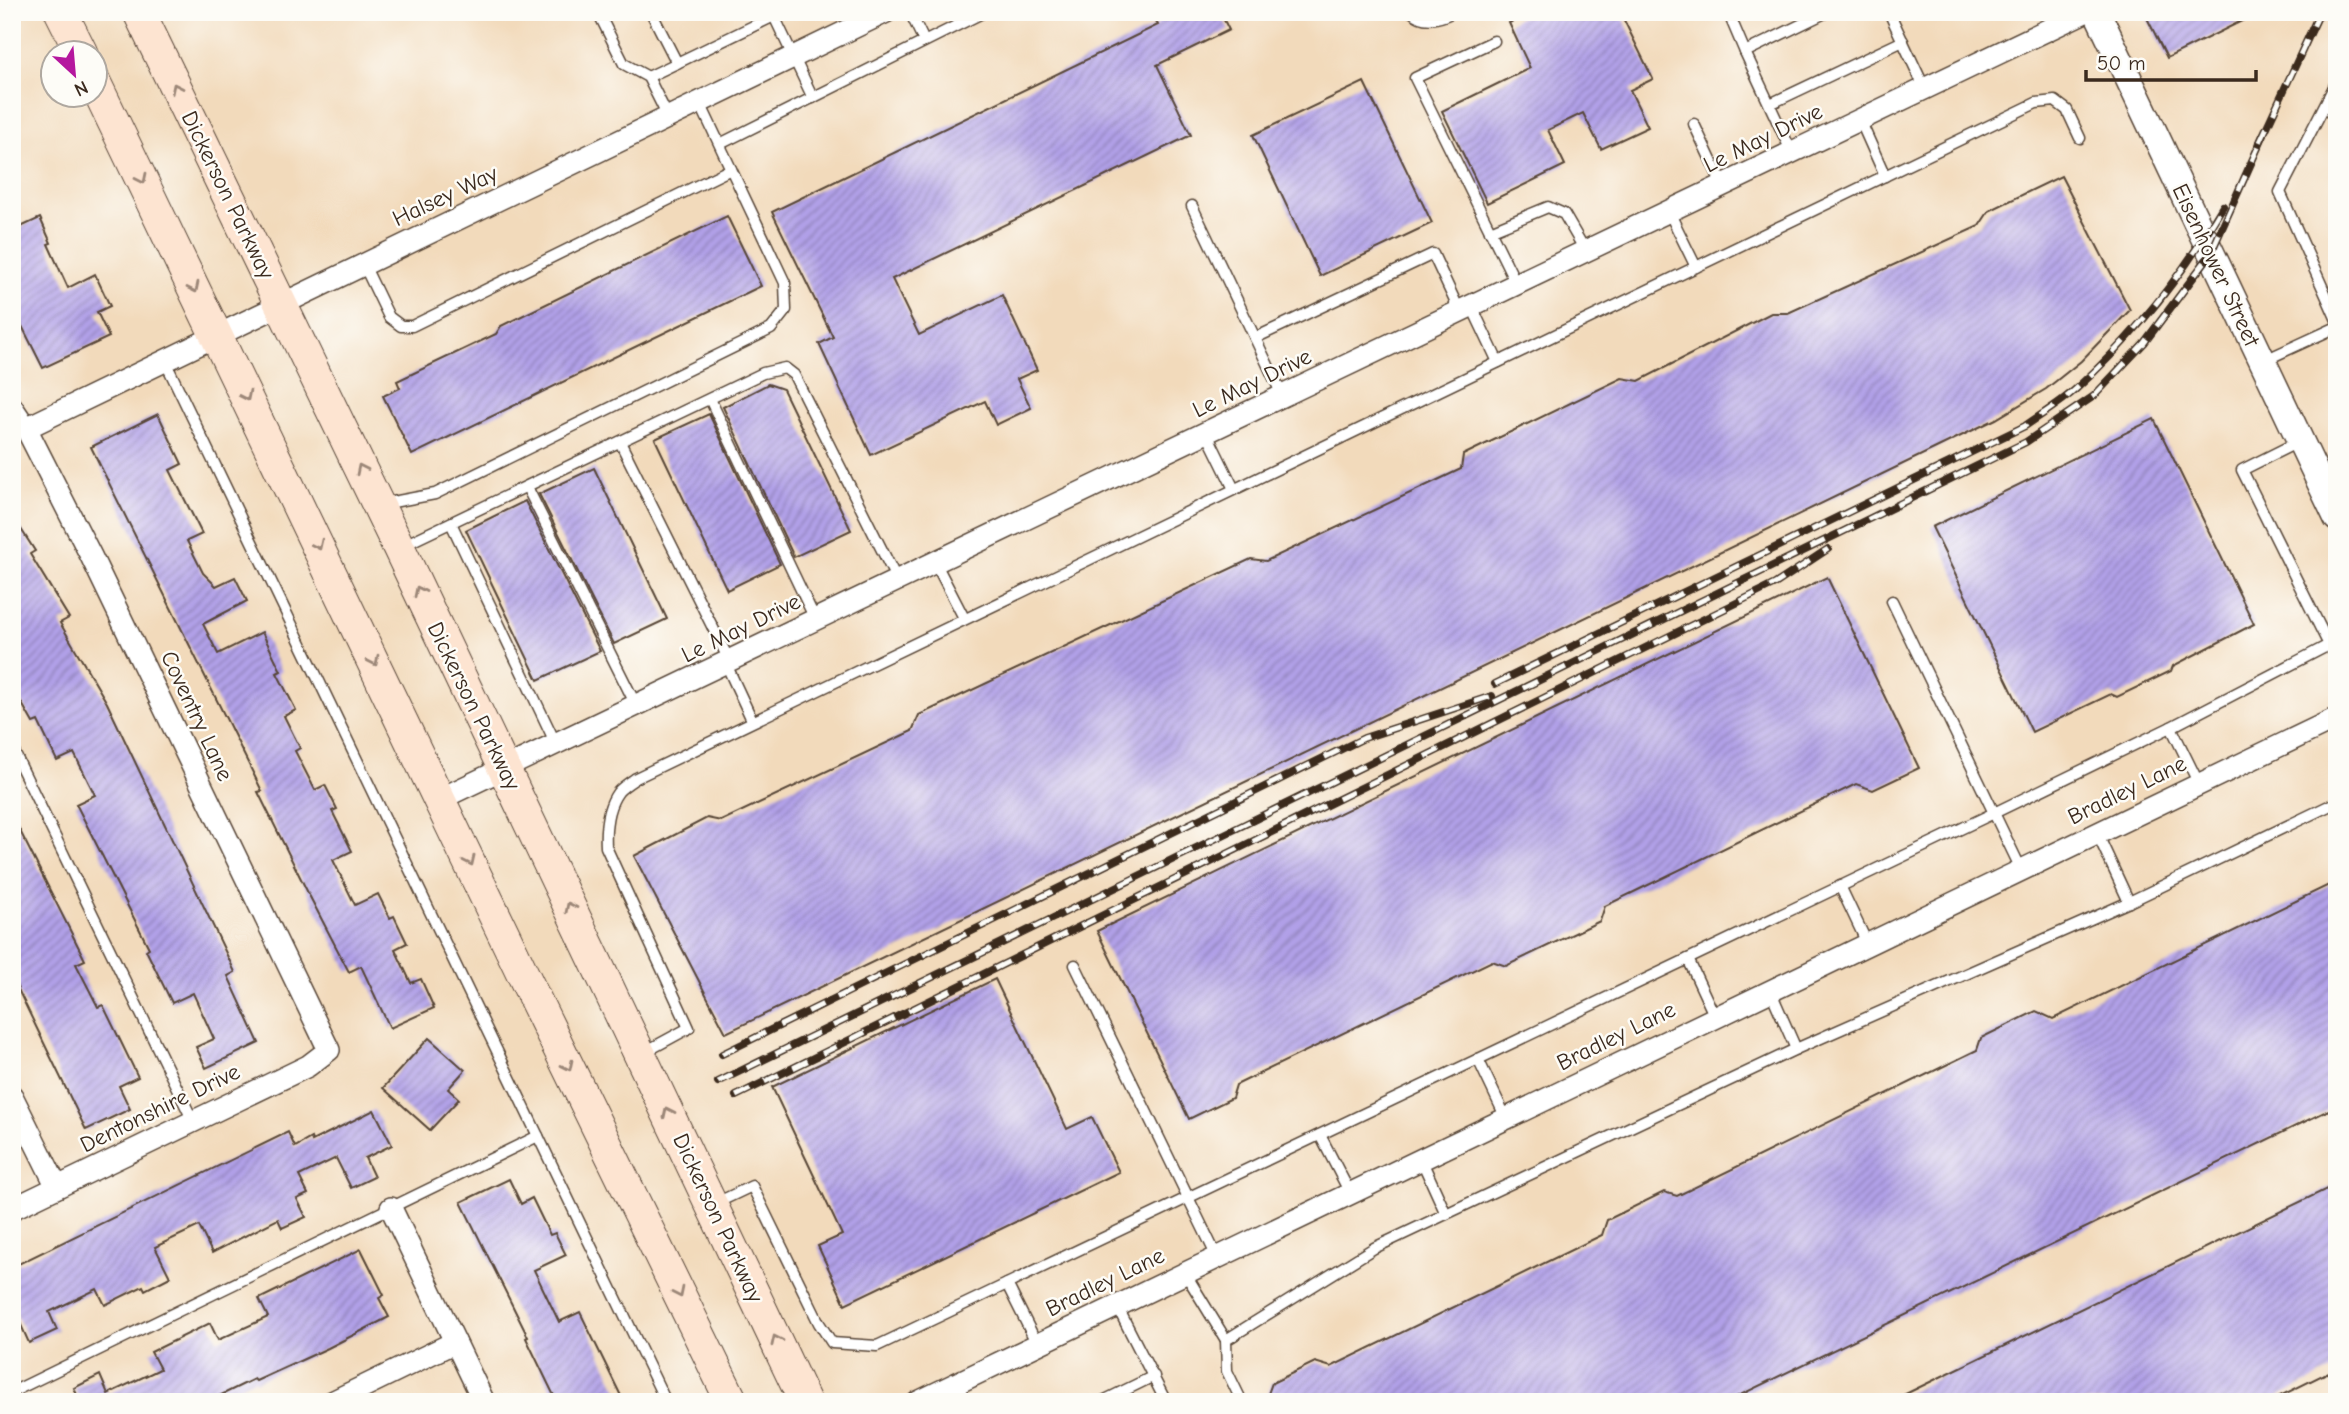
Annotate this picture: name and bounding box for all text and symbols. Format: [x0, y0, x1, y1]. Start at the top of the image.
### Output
north arrow [38, 38, 108, 108]
scale bar [2086, 38, 2256, 82]
text: 50 m [2097, 51, 2146, 75]
text: N [71, 76, 91, 101]
one-way arrow [170, 83, 184, 95]
street label: Le May Drive [1699, 98, 1827, 178]
street label: Dickerson Parkway [176, 107, 281, 284]
street label: Halsey Way [388, 160, 503, 232]
one-way arrow [133, 172, 147, 184]
street label: Eisenhower Street [2166, 179, 2266, 352]
one-way arrow [186, 281, 200, 293]
street label: Le May Drive [1188, 343, 1316, 423]
one-way arrow [238, 389, 252, 401]
one-way arrow [355, 464, 369, 477]
one-way arrow [310, 538, 324, 551]
one-way arrow [414, 586, 428, 598]
street label: Le May Drive [677, 588, 805, 668]
street label: Dickerson Parkway [422, 618, 527, 795]
street label: Coventry Lane [155, 647, 239, 785]
one-way arrow [365, 654, 379, 666]
street label: Bradley Lane [2063, 750, 2191, 830]
one-way arrow [461, 854, 475, 866]
one-way arrow [565, 902, 579, 914]
street label: Bradley Lane [1552, 996, 1680, 1076]
street label: Dentonshire Drive [76, 1058, 244, 1158]
one-way arrow [559, 1059, 573, 1071]
one-way arrow [662, 1107, 676, 1119]
street label: Dickerson Parkway [667, 1129, 769, 1308]
street label: Bradley Lane [1041, 1242, 1169, 1322]
one-way arrow [670, 1286, 684, 1298]
one-way arrow [770, 1335, 784, 1347]

